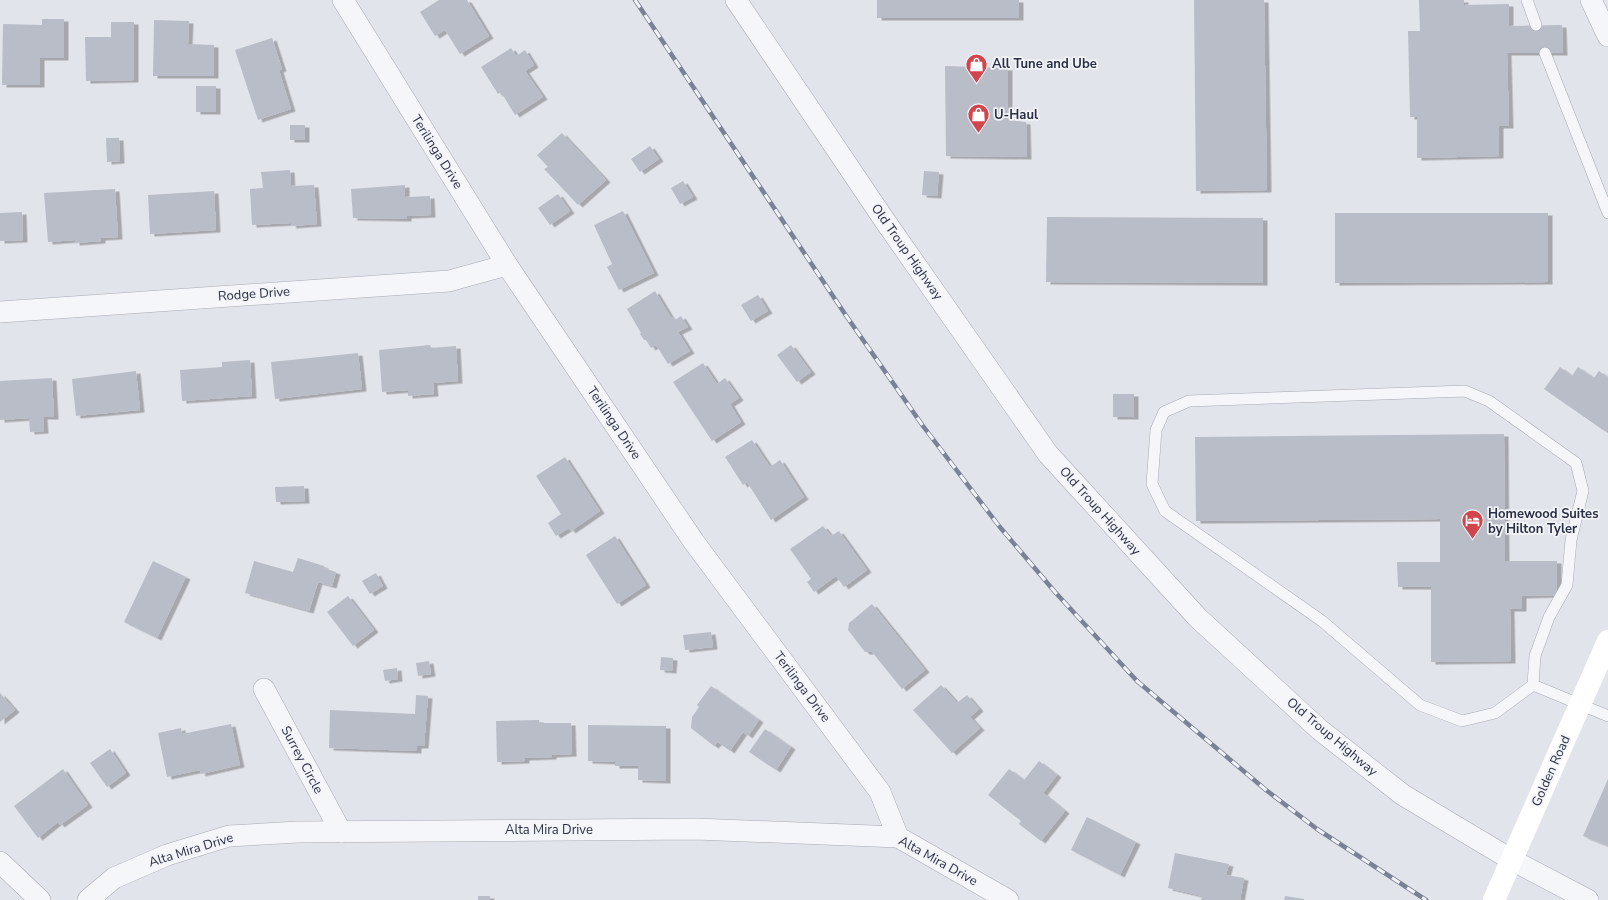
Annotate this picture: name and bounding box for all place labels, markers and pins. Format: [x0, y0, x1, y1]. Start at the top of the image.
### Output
shop icon: All Tune and Ube [963, 51, 989, 84]
place label: All Tune and Ube [992, 55, 1097, 73]
shop icon: U-Haul [965, 102, 991, 135]
place label: U-Haul [994, 106, 1039, 124]
place label: Homewood Suites by Hilton Tyler [1488, 505, 1599, 538]
hotel icon: Homewood Suites by Hilton Tyler [1459, 508, 1485, 541]

